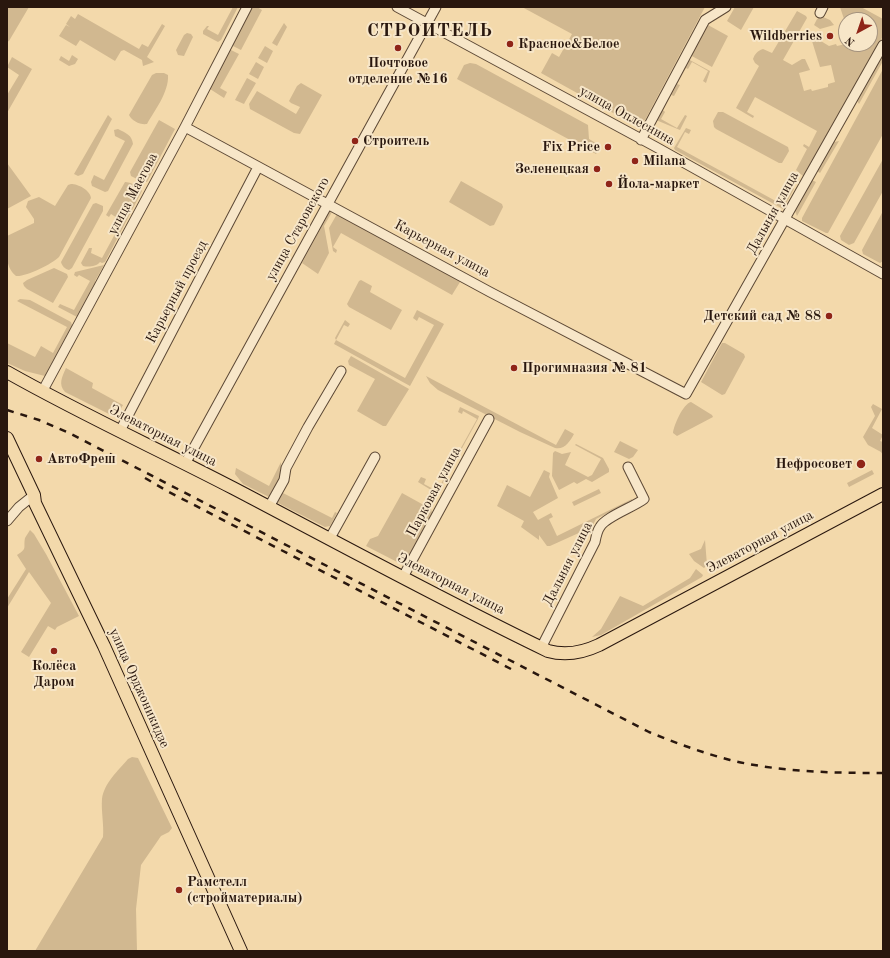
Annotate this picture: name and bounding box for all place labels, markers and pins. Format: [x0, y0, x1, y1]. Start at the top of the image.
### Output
place label: Wildberries [749, 28, 822, 44]
marker: Wildberries [825, 31, 835, 41]
place label: Красное&Белое [518, 36, 620, 52]
marker: Красное&Белое [505, 39, 515, 49]
marker: Почтовое отделение №16 [393, 43, 403, 53]
place label: Почтовое отделение №16 [348, 55, 448, 88]
place label: Строитель [363, 133, 429, 149]
marker: Строитель [350, 136, 360, 146]
place label: Fix Price [542, 139, 600, 155]
marker: Fix Price [603, 142, 613, 152]
place label: Milana [643, 153, 686, 169]
marker: Milana [630, 156, 640, 166]
place label: Зеленецкая [515, 161, 589, 177]
marker: Зеленецкая [592, 164, 602, 174]
place label: Йола-маркет [617, 176, 699, 192]
marker: Йола-маркет [604, 179, 614, 189]
place label: Детский сад № 88 [703, 308, 821, 324]
marker: Детский сад № 88 [824, 311, 834, 321]
place label: Прогимназия № 81 [522, 360, 647, 376]
marker: Прогимназия № 81 [509, 363, 519, 373]
place label: АвтоФреш [47, 451, 116, 467]
marker: АвтоФреш [34, 454, 44, 464]
place label: Нефросовет [775, 456, 852, 472]
marker: Нефросовет [855, 458, 867, 470]
marker: Колёса Даром [49, 646, 59, 656]
place label: Колёса Даром [32, 658, 76, 690]
place label: Рамстелл (стройматериалы) [187, 874, 302, 906]
marker: Рамстелл (стройматериалы) [174, 885, 184, 895]

